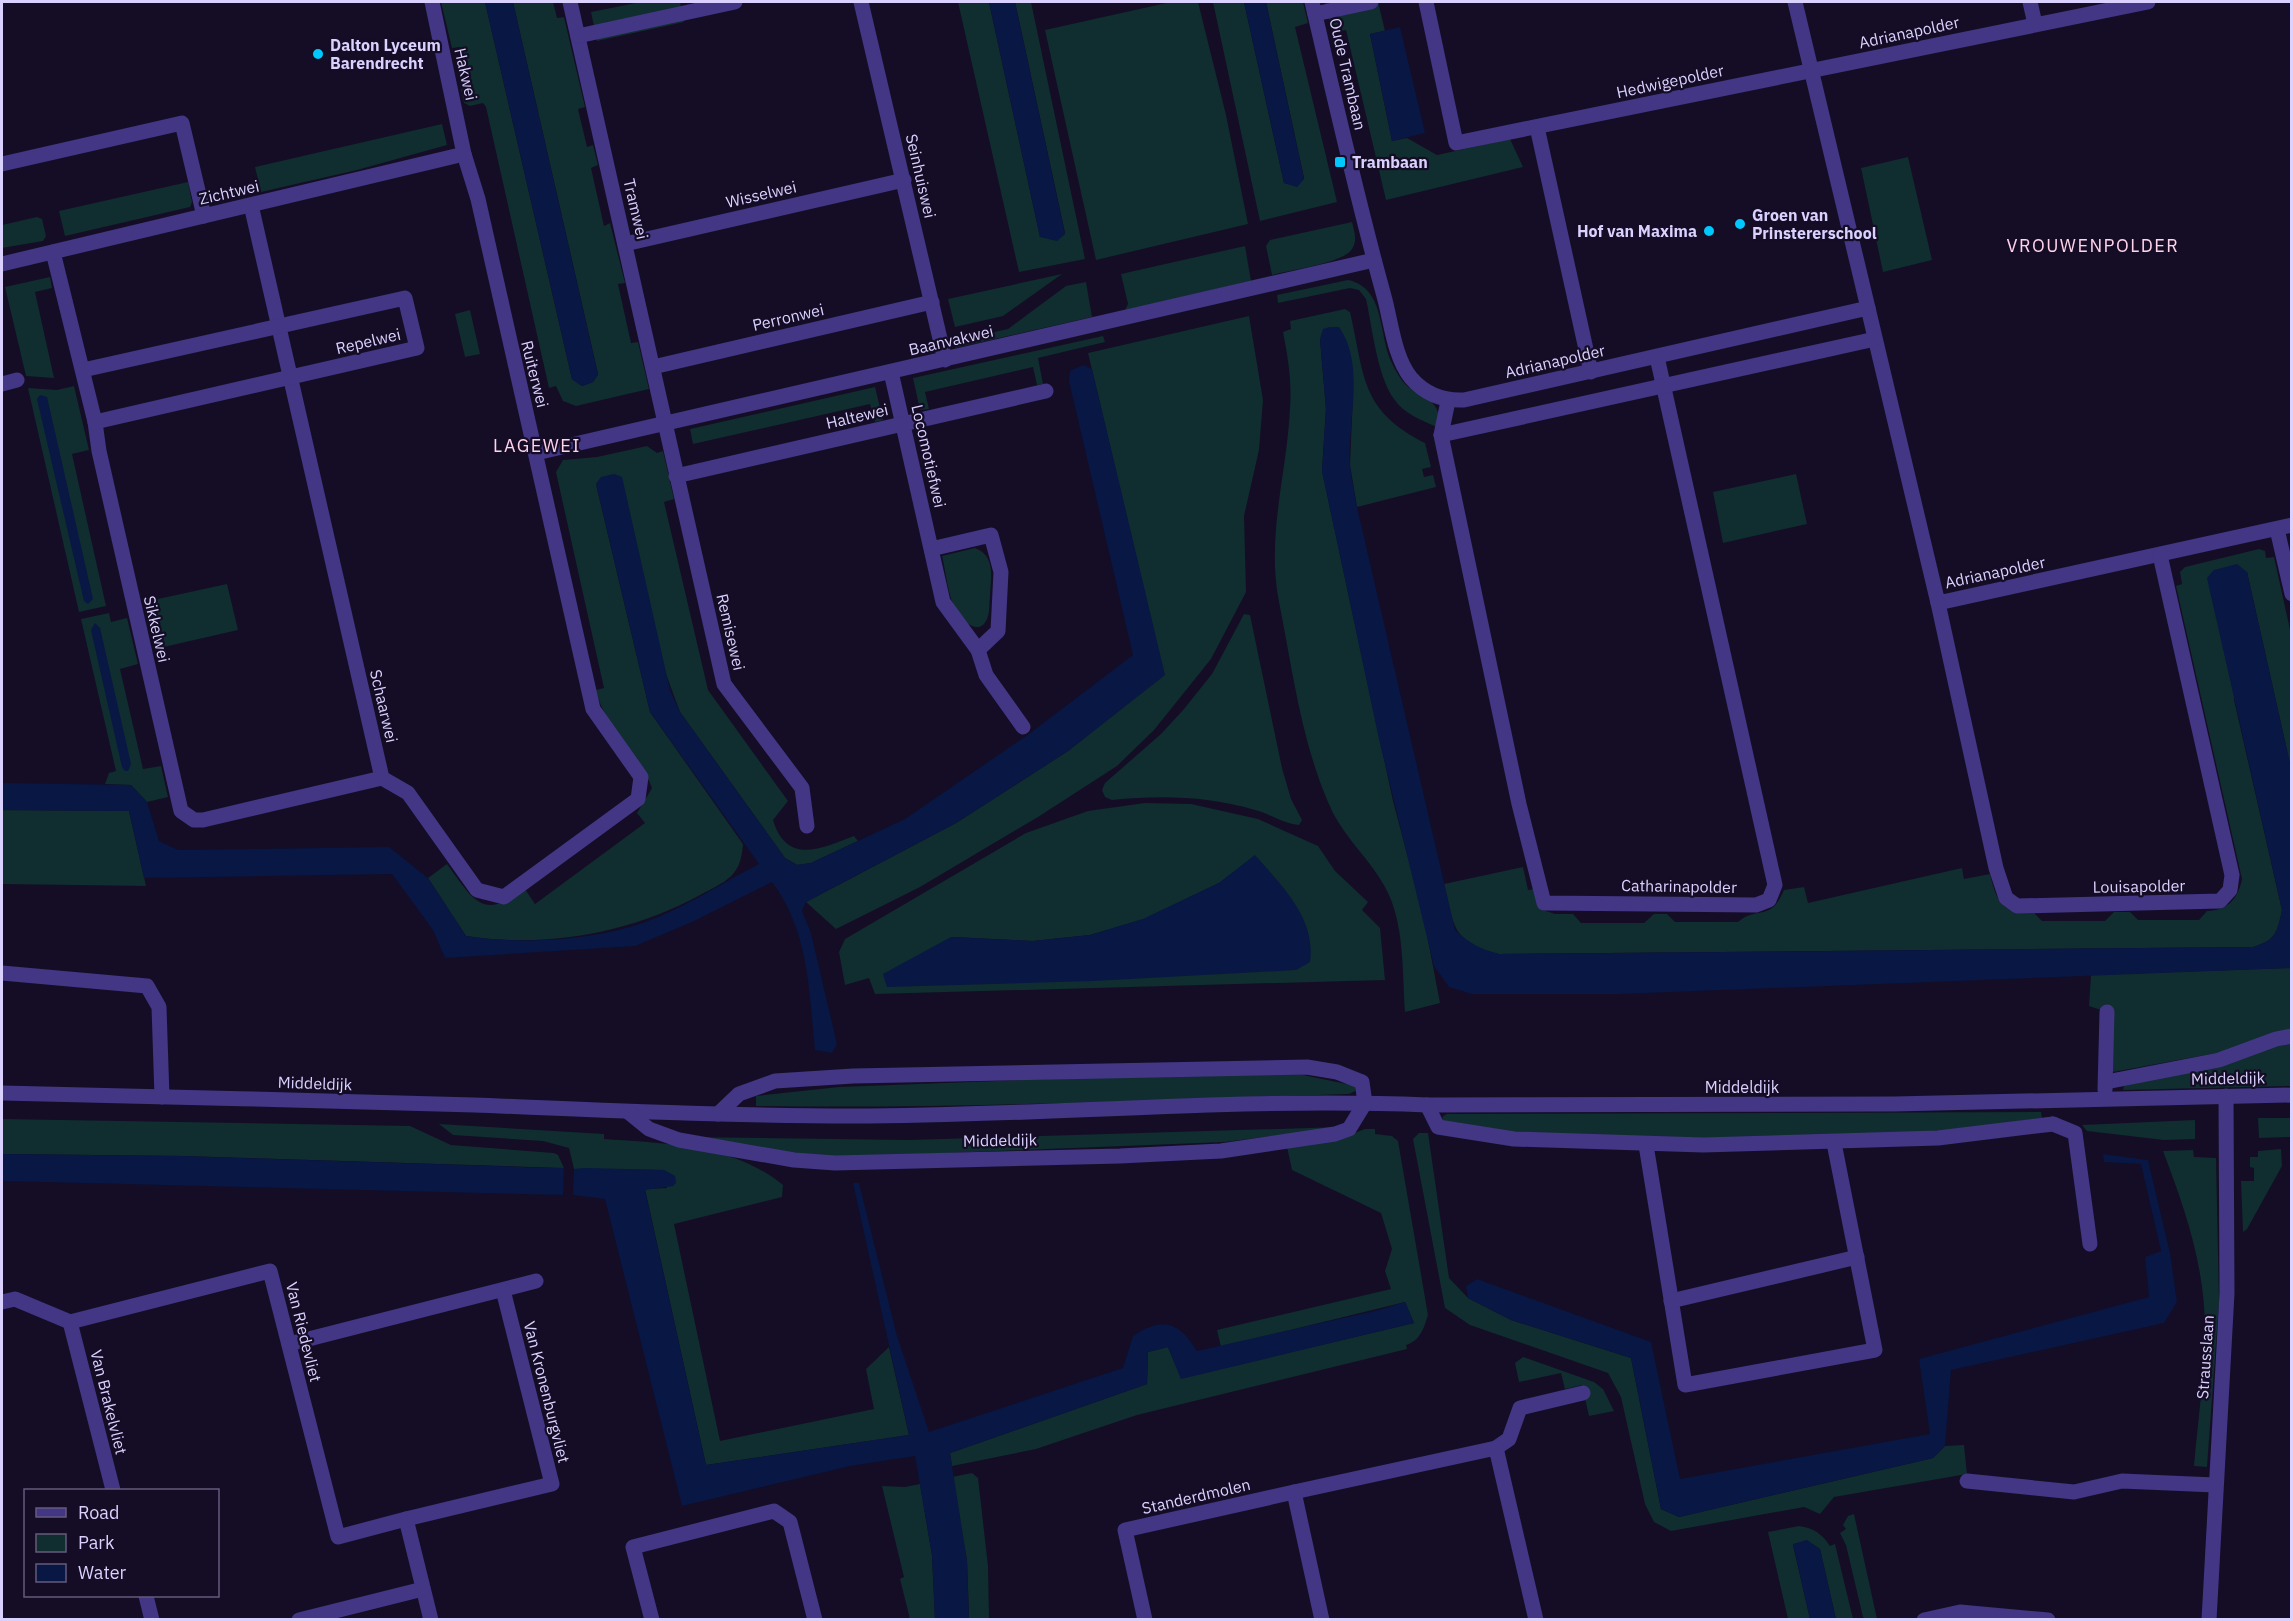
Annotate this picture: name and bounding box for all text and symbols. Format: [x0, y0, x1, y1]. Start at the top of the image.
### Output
street label: Adrianapolder [1857, 12, 1961, 52]
street label: Oude Trambaan [1325, 16, 1371, 132]
place label: Dalton Lyceum Barendrecht [330, 35, 441, 73]
street label: Hakwei [450, 46, 482, 102]
marker: Dalton Lyceum Barendrecht [311, 47, 325, 61]
street label: Hedwigepolder [1614, 60, 1726, 102]
street label: Seinhuiswei [902, 132, 940, 220]
place label: Trambaan [1352, 152, 1428, 172]
marker: Trambaan [1333, 155, 1347, 169]
street label: Zichtwei [197, 175, 261, 209]
street label: Wisselwei [724, 176, 798, 212]
street label: Tramwei [619, 177, 653, 241]
place label: Groen van Prinstererschool [1752, 205, 1877, 243]
marker: Groen van Prinstererschool [1733, 217, 1747, 231]
place label: Hof van Maxima [1577, 221, 1697, 241]
marker: Hof van Maxima [1702, 224, 1716, 238]
district label: VROUWENPOLDER [2007, 234, 2179, 257]
street label: Perronwei [750, 299, 826, 335]
street label: Baanvakwei [907, 321, 995, 359]
street label: Repelwei [334, 324, 402, 358]
street label: Ruiterwei [517, 338, 553, 410]
street label: Adrianapolder [1503, 340, 1607, 382]
street label: Haltewei [824, 399, 890, 433]
street label: Locomotiefwei [907, 402, 951, 510]
district label: LAGEWEI [493, 434, 581, 457]
street label: Adrianapolder [1943, 552, 2047, 592]
street label: Remisewei [712, 592, 750, 672]
street label: Sikkelwei [140, 594, 174, 664]
street label: Schaarwei [366, 667, 402, 745]
street label: Catharinapolder [1621, 875, 1737, 897]
street label: Louisapolder [2092, 875, 2186, 897]
street label: Middeldijk [2191, 1067, 2266, 1089]
street label: Middeldijk [277, 1072, 353, 1094]
street label: Middeldijk [1705, 1077, 1780, 1097]
street label: Middeldijk [963, 1129, 1038, 1151]
street label: Van Riedevliet [282, 1280, 326, 1384]
street label: Strausslaan [2192, 1314, 2218, 1400]
street label: Van Kronenburgvliet [520, 1319, 574, 1465]
street label: Van Brakelvliet [86, 1348, 132, 1456]
street label: Standerdmolen [1140, 1474, 1252, 1518]
legend [24, 1489, 219, 1597]
text: Road [78, 1501, 119, 1524]
text: Park [78, 1531, 115, 1554]
text: Water [78, 1561, 127, 1584]

